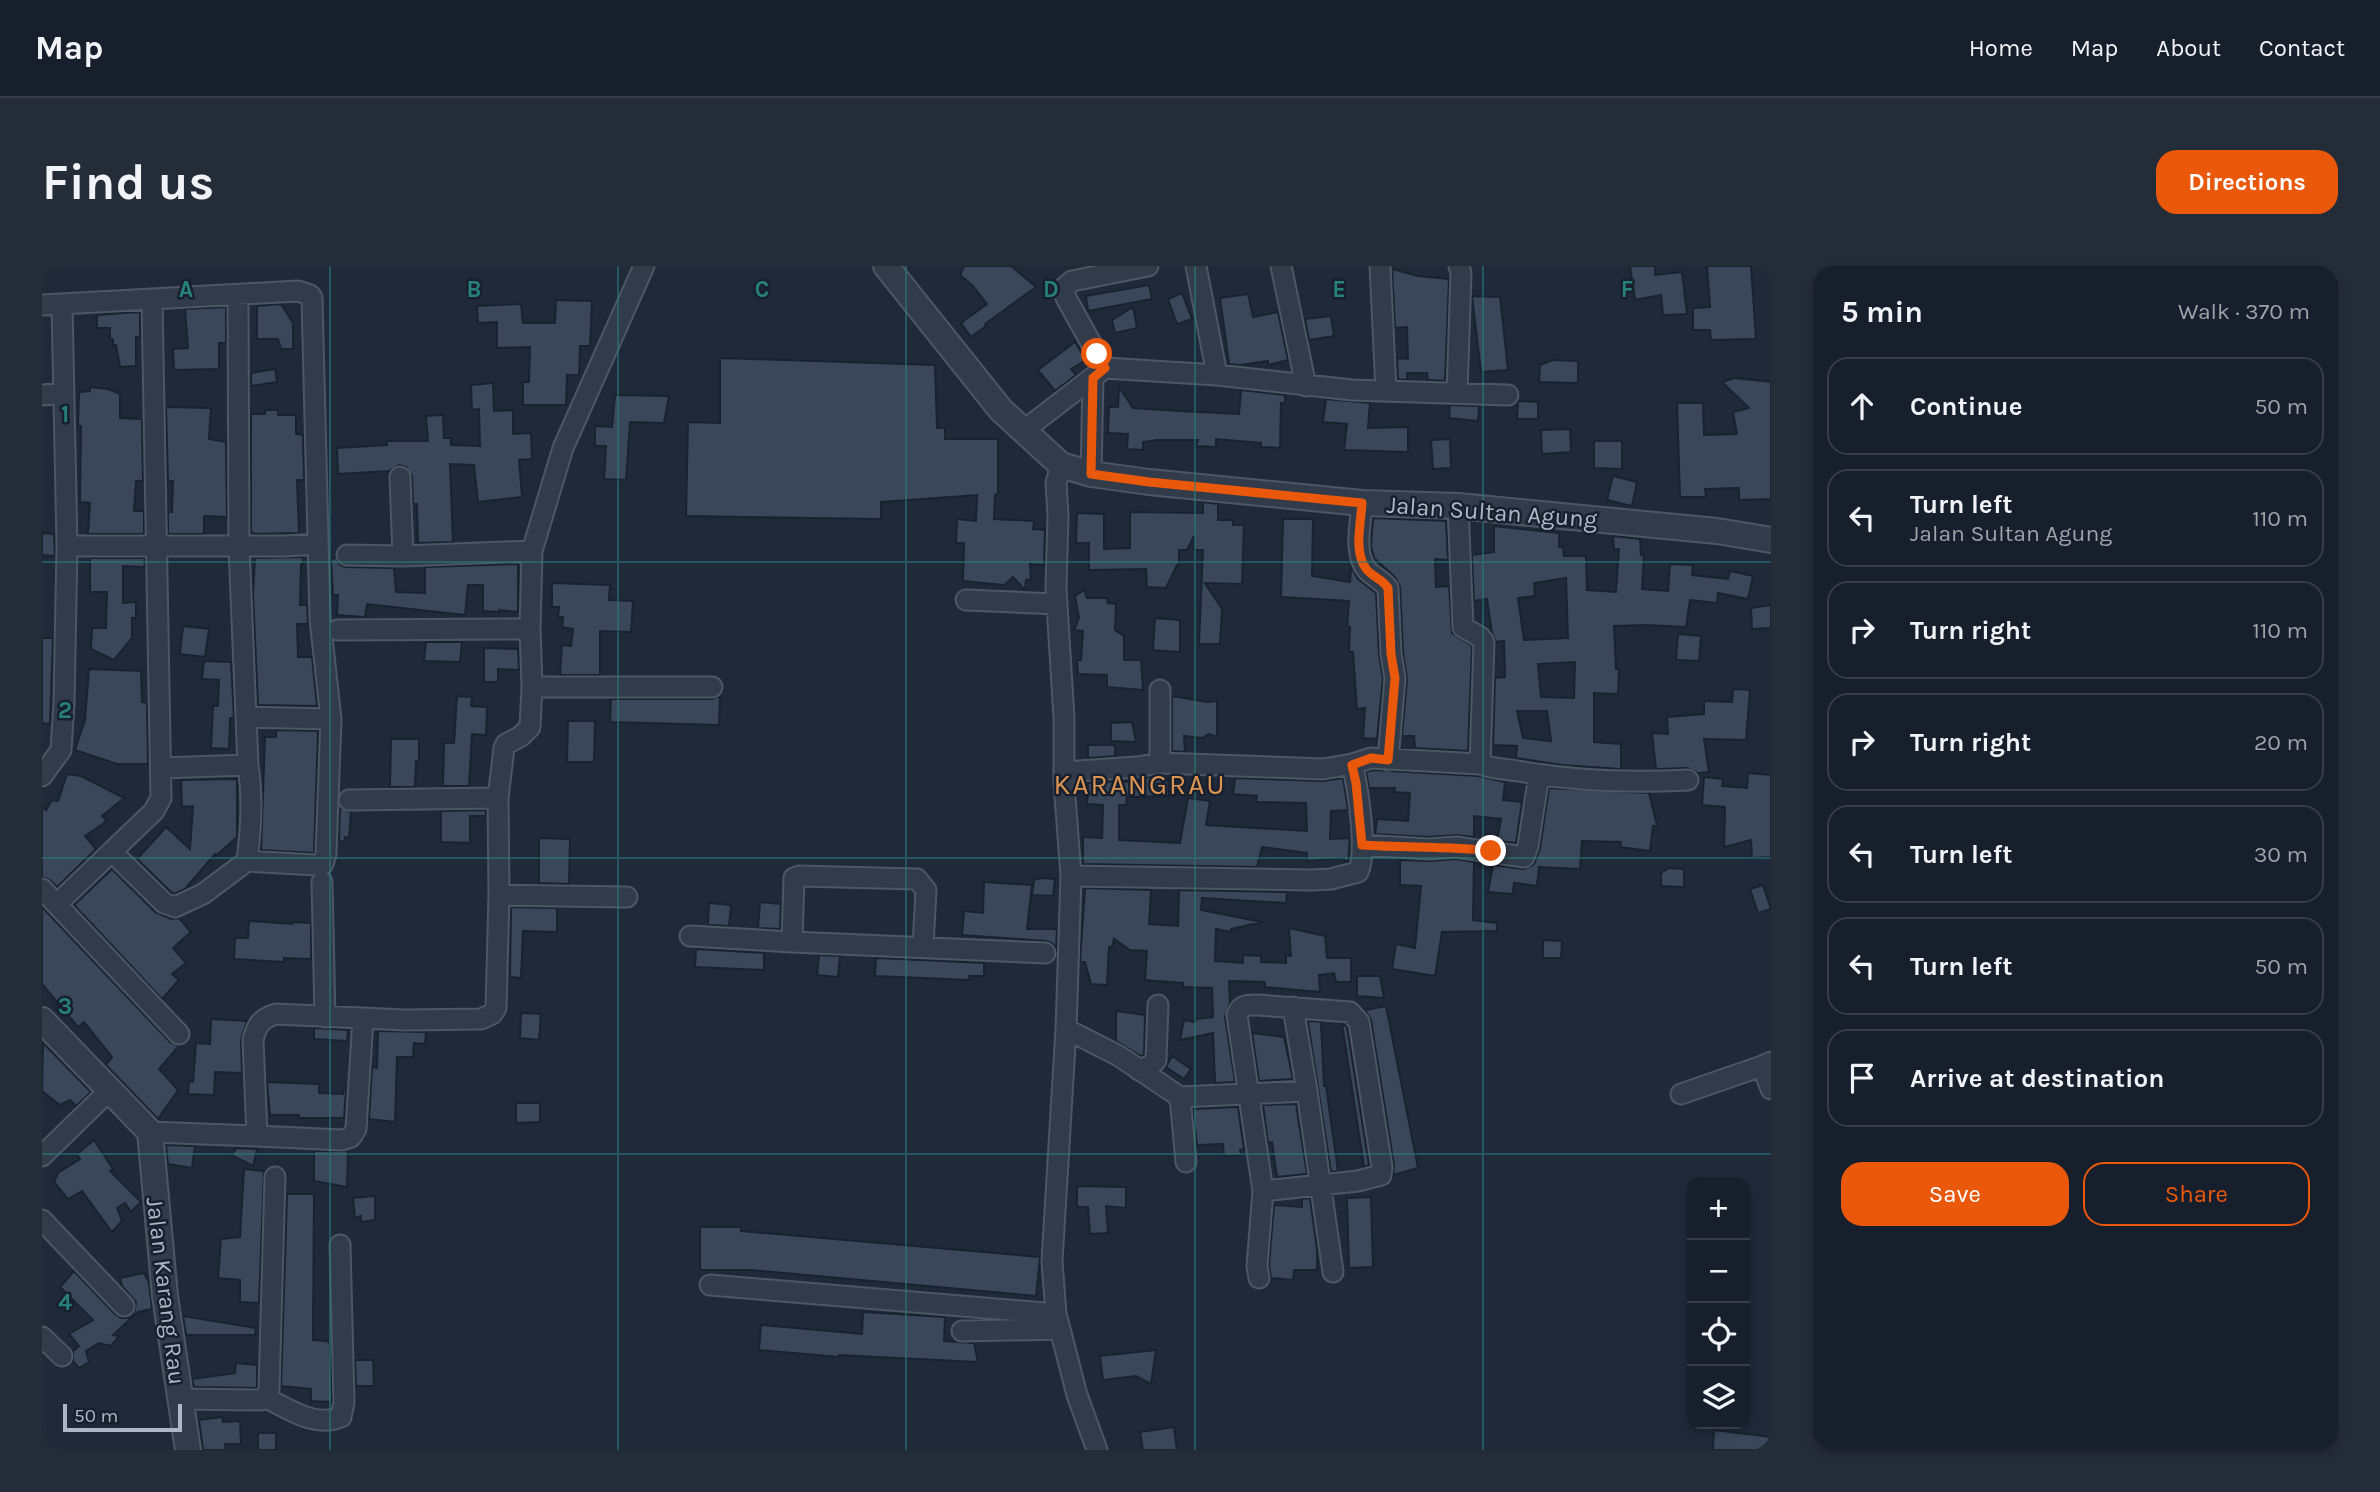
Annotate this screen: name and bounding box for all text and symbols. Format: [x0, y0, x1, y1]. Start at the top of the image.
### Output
text: Map [35, 29, 103, 67]
text: Home [1969, 34, 2033, 62]
text: Map [2071, 34, 2118, 62]
text: About [2156, 34, 2221, 62]
text: Contact [2259, 34, 2345, 62]
button: Directions [2156, 150, 2338, 214]
text: Find us [42, 154, 214, 211]
text: A [179, 276, 193, 303]
text: B [467, 276, 481, 303]
text: C [755, 276, 769, 303]
text: D [1043, 276, 1059, 303]
text: E [1332, 276, 1346, 303]
text: F [1621, 276, 1633, 303]
text: 5 min [1841, 294, 1923, 330]
text: Walk · 370 m [2178, 298, 2310, 325]
route start [1081, 338, 1112, 369]
icon: ahead [1843, 387, 1881, 425]
text: Continue [1910, 391, 2022, 422]
text: 50 m [2254, 393, 2308, 420]
text: 1 [61, 401, 69, 428]
text: Turn left [1910, 489, 2012, 520]
street label: Jalan Sultan Agung [1386, 491, 1599, 533]
icon: left [1843, 499, 1881, 537]
text: 110 m [2252, 505, 2308, 532]
text: Jalan Sultan Agung [1910, 520, 2112, 547]
icon: right [1843, 611, 1881, 649]
text: Turn right [1910, 615, 2031, 646]
text: 110 m [2252, 617, 2308, 644]
text: 2 [58, 697, 72, 724]
icon: right [1843, 723, 1881, 761]
text: Turn right [1910, 727, 2031, 758]
text: 20 m [2254, 729, 2308, 756]
district label: KARANGRAU [1053, 768, 1227, 801]
route end [1475, 835, 1506, 866]
icon: left [1843, 835, 1881, 873]
text: Turn left [1910, 839, 2012, 870]
text: 30 m [2254, 841, 2308, 868]
icon: left [1843, 947, 1881, 985]
text: Turn left [1910, 951, 2012, 982]
text: 50 m [2254, 953, 2308, 980]
text: 3 [58, 993, 72, 1020]
icon: arrive [1843, 1059, 1881, 1097]
text: Arrive at destination [1910, 1063, 2164, 1094]
button: Save [1841, 1162, 2069, 1226]
button: Share [2083, 1162, 2310, 1226]
map controls [1687, 1177, 1750, 1429]
button: + [1687, 1177, 1750, 1240]
street label: Jalan Karang Rau [141, 1196, 191, 1386]
button: − [1687, 1240, 1750, 1303]
text: 4 [58, 1289, 72, 1316]
button: locate [1687, 1303, 1750, 1366]
button: layers [1687, 1366, 1750, 1429]
scale bar [63, 1401, 182, 1433]
text: 50 m [74, 1405, 118, 1427]

